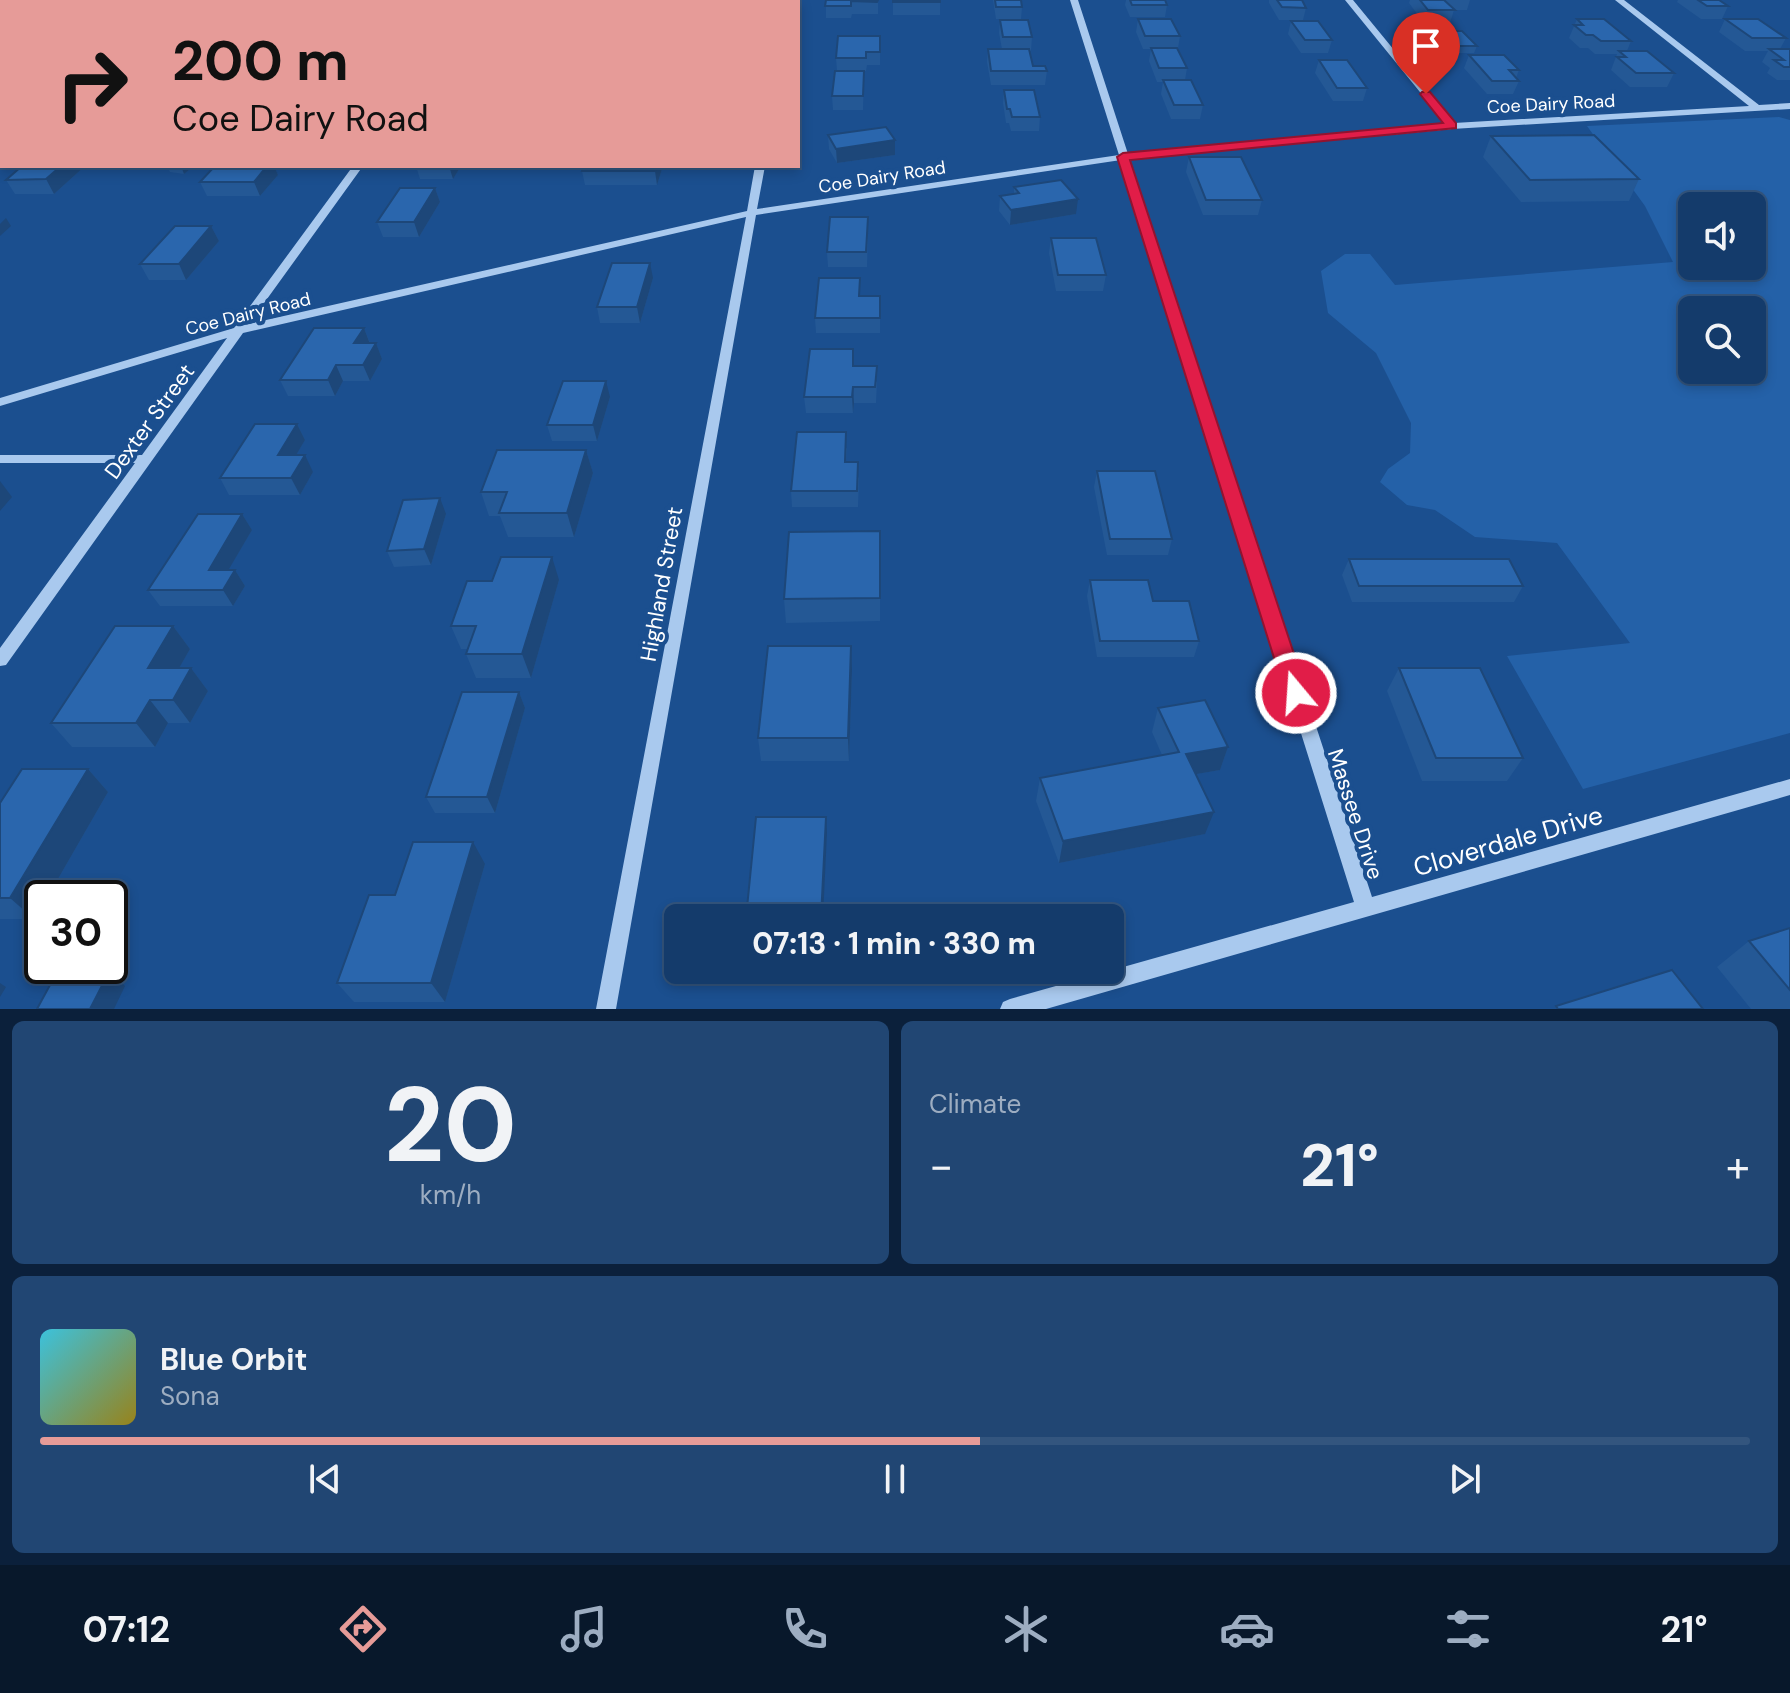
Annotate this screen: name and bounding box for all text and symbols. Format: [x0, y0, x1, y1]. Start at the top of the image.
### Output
pin [1392, 12, 1460, 94]
text: 200 m [172, 24, 349, 97]
icon: arrive [1404, 24, 1448, 68]
icon: right [40, 32, 144, 136]
street label: Coe Dairy Road [1486, 89, 1616, 119]
text: Coe Dairy Road [172, 95, 429, 142]
street label: Coe Dairy Road [817, 155, 947, 199]
map controls [1678, 192, 1766, 384]
button: sound [1678, 192, 1766, 280]
street label: Coe Dairy Road [183, 287, 313, 341]
button: search [1678, 296, 1766, 384]
street label: Dexter Street [98, 358, 201, 485]
street label: Highland Street [634, 504, 689, 664]
position arrow [1254, 651, 1338, 735]
street label: Massee Drive [1321, 745, 1390, 883]
street label: Cloverdale Drive [1409, 798, 1607, 884]
speed limit sign: 30 [24, 880, 128, 984]
text: 07:13 · 1 min · 330 m [752, 924, 1036, 963]
text: 20 [384, 1058, 517, 1193]
text: Climate [929, 1087, 1021, 1121]
text: 21° [1300, 1126, 1379, 1205]
text: − [929, 1137, 953, 1195]
text: + [1726, 1137, 1750, 1195]
text: km/h [420, 1178, 481, 1212]
text: Blue Orbit [160, 1340, 307, 1379]
text: Sona [160, 1379, 220, 1413]
icon: previous [303, 1457, 347, 1501]
icon: pause [873, 1457, 917, 1501]
icon: next [1443, 1457, 1487, 1501]
icon: directions [335, 1601, 391, 1657]
icon: music [556, 1601, 612, 1657]
icon: phone [777, 1601, 833, 1657]
icon: climate [998, 1601, 1054, 1657]
icon: car [1219, 1601, 1275, 1657]
icon: filters [1440, 1601, 1496, 1657]
text: 07:12 [82, 1606, 170, 1653]
text: 21° [1661, 1606, 1707, 1653]

